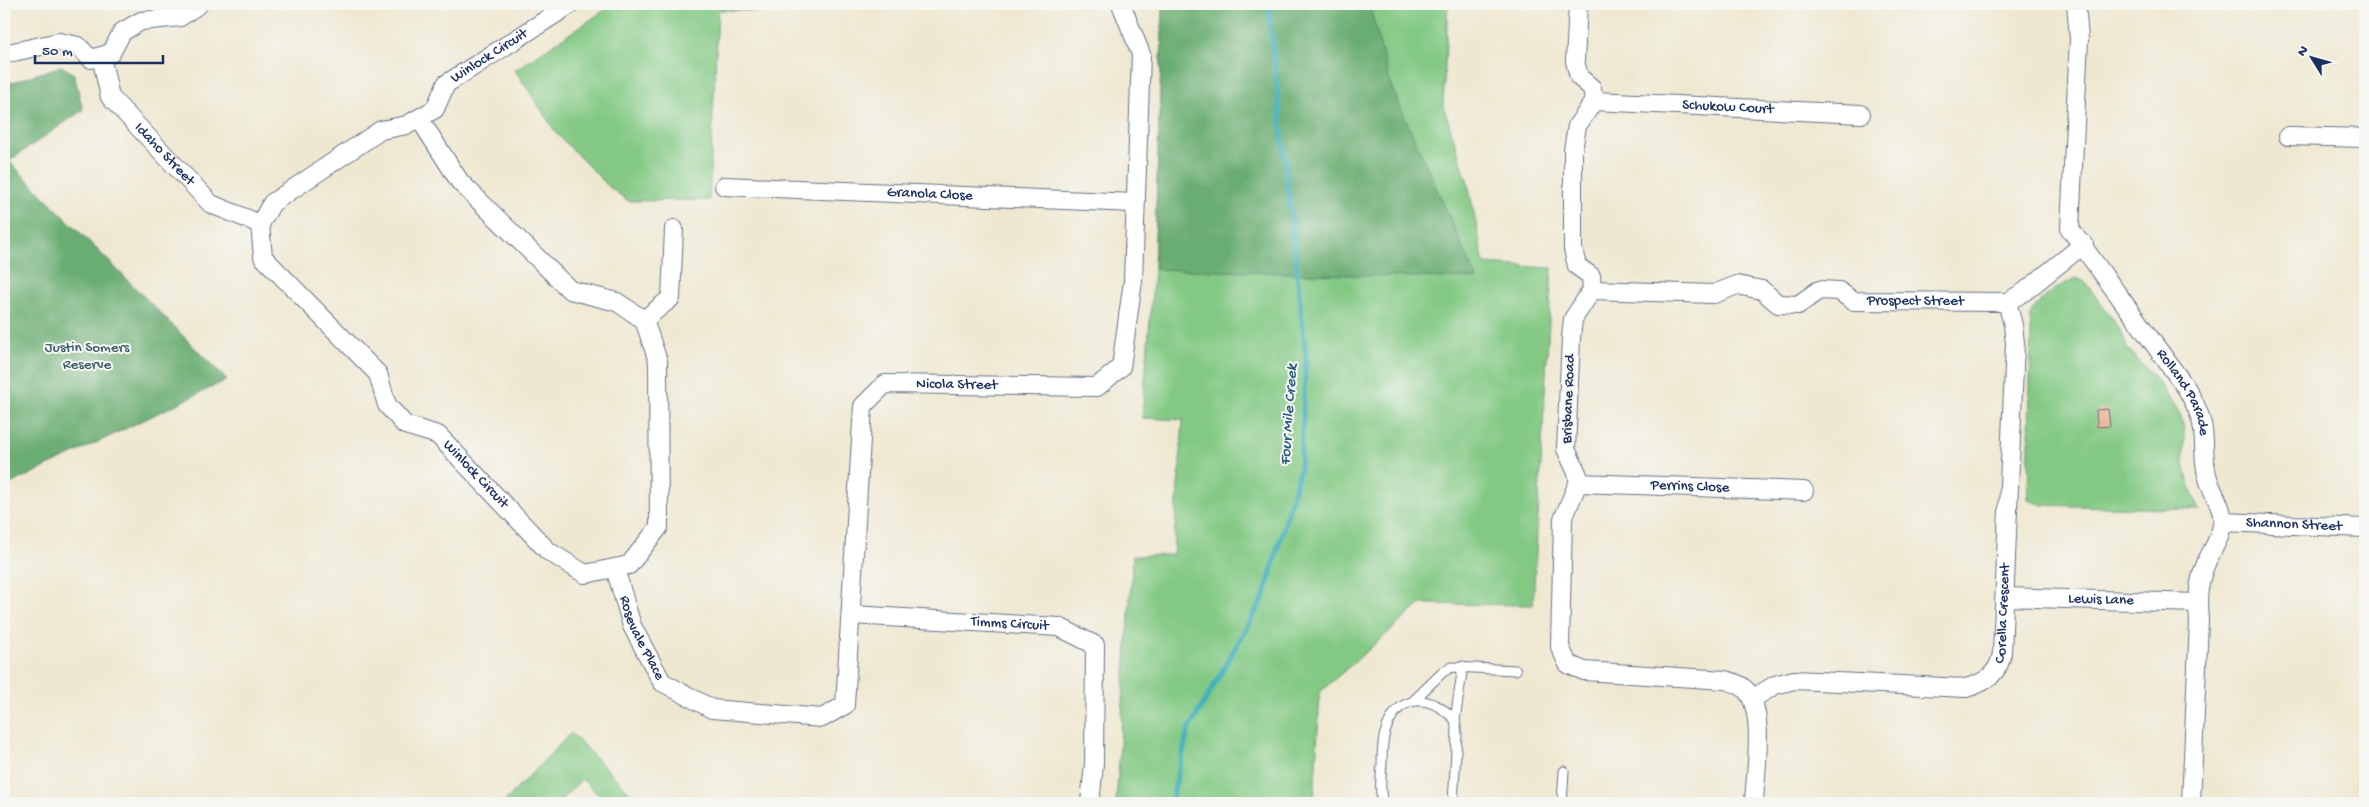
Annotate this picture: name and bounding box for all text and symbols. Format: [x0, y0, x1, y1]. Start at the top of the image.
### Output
street label: Winlock Circuit [448, 24, 533, 87]
scale bar [35, 32, 162, 64]
north arrow [2286, 32, 2336, 82]
text: 50 m [42, 43, 73, 61]
text: N [2294, 43, 2313, 60]
street label: Schukow Court [1682, 96, 1776, 119]
street label: Idaho Street [130, 119, 200, 191]
street label: Granola Close [887, 184, 973, 205]
street label: Prospect Street [1866, 292, 1966, 311]
park label: Justin Somers Reserve [45, 339, 130, 374]
street label: Rolland Parade [2152, 346, 2213, 437]
street label: Brisbane Road [1558, 353, 1580, 445]
water label: Four Mile Creek [1277, 362, 1303, 466]
street label: Nicola Street [916, 375, 999, 395]
street label: Winlock Circuit [439, 436, 513, 514]
street label: Perrins Close [1649, 477, 1730, 497]
street label: Shannon Street [2246, 514, 2344, 536]
street label: Corella Crescent [1991, 561, 2015, 666]
street label: Lewis Lane [2068, 590, 2134, 610]
street label: Rosevale Place [615, 594, 668, 684]
street label: Timms Circuit [969, 613, 1051, 635]

